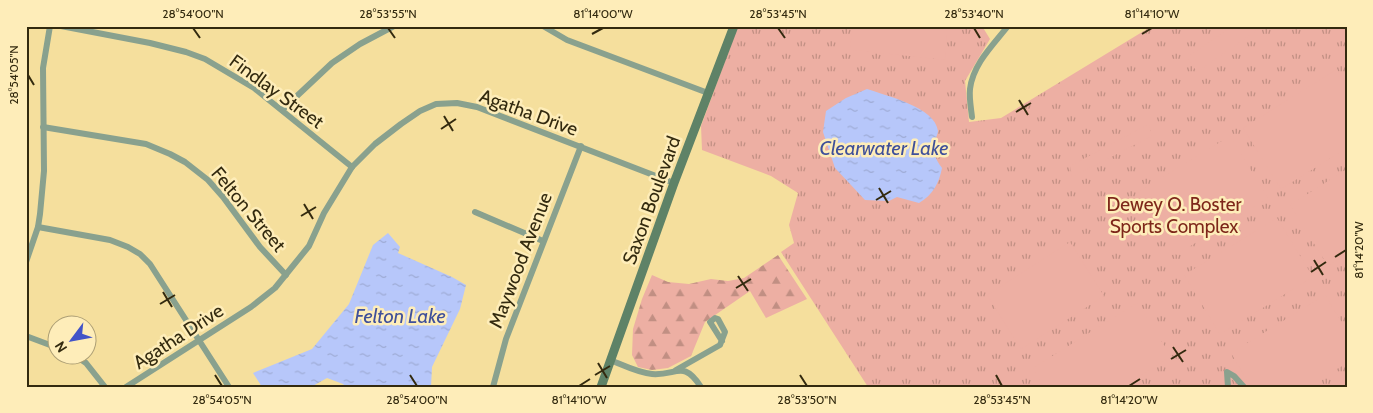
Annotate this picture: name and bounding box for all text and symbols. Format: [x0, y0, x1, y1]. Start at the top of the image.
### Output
text: 28°54'00"N [162, 6, 224, 21]
text: 28°53'55"N [359, 6, 417, 21]
text: 81°14'00"W [573, 6, 633, 21]
text: 28°53'45"N [749, 6, 807, 21]
text: 28°53'40"N [944, 6, 1004, 21]
text: 81°14'10"W [1125, 6, 1180, 21]
text: 28°54'05"N [6, 45, 21, 105]
street label: Findlay Street [225, 49, 329, 134]
street label: Agatha Drive [477, 84, 581, 141]
street label: Saxon Boulevard [618, 133, 685, 267]
water label: Clearwater Lake [820, 136, 948, 160]
street label: Felton Street [206, 162, 291, 257]
street label: Maywood Avenue [484, 189, 557, 331]
park label: Dewey O. Boster Sports Complex [1107, 193, 1241, 238]
text: 81°14'20"W [1351, 221, 1366, 279]
street label: Agatha Drive [129, 299, 228, 374]
water label: Felton Lake [354, 304, 446, 328]
north arrow [48, 316, 98, 366]
text: N [51, 338, 71, 356]
text: 28°54'05"N [192, 392, 252, 407]
text: 28°54'00"N [386, 392, 448, 407]
text: 81°14'10"W [552, 392, 607, 407]
text: 28°53'50"N [777, 392, 837, 407]
text: 28°53'45"N [973, 392, 1031, 407]
text: 81°14'20"W [1100, 392, 1158, 407]

